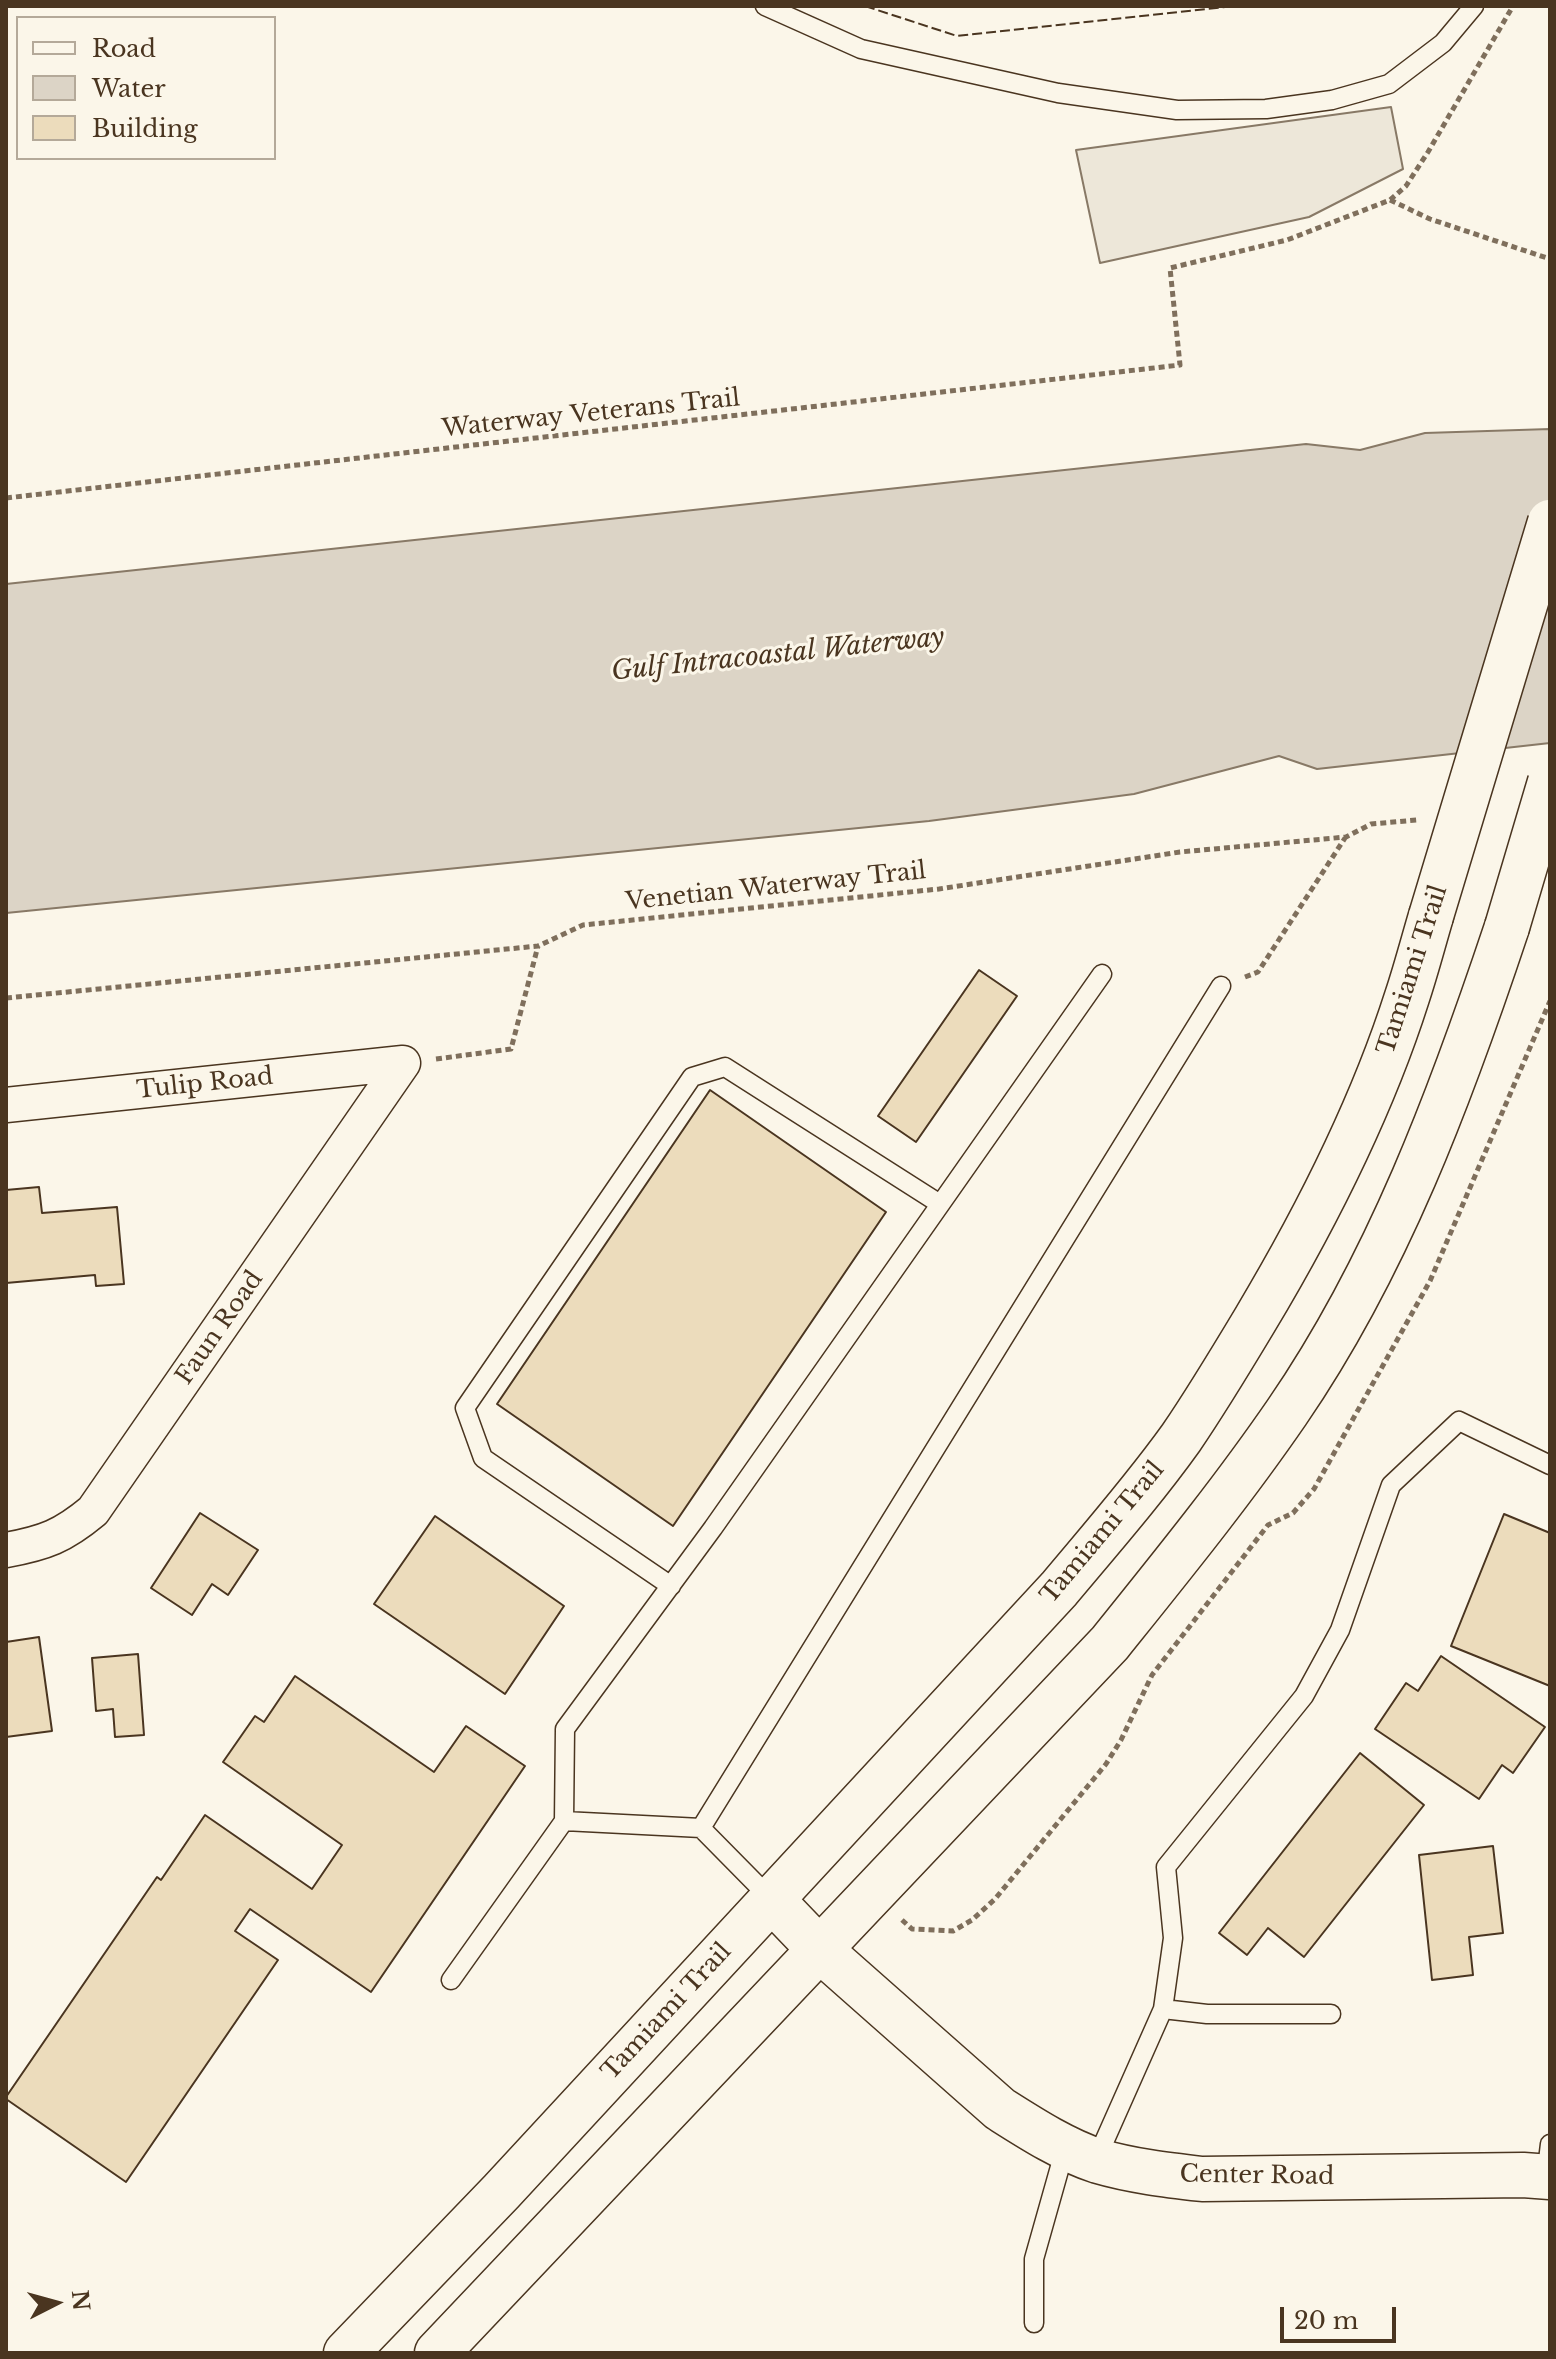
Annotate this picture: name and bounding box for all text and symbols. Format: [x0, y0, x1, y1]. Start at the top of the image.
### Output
legend [16, 16, 276, 160]
text: Road [92, 34, 156, 63]
text: Water [92, 74, 166, 103]
text: Building [92, 114, 198, 143]
street label: Waterway Veterans Trail [441, 384, 741, 444]
water label: Gulf Intracoastal Waterway [610, 622, 946, 688]
street label: Venetian Waterway Trail [624, 857, 928, 917]
street label: Tamiami Trail [1372, 882, 1454, 1058]
street label: Tulip Road [135, 1063, 275, 1105]
street label: Faun Road [170, 1266, 270, 1390]
street label: Tamiami Trail [1035, 1456, 1171, 1610]
street label: Tamiami Trail [596, 1938, 738, 2086]
street label: Center Road [1179, 2160, 1335, 2192]
north arrow [16, 2263, 96, 2343]
text: N [66, 2289, 95, 2312]
scale bar [1284, 2291, 1400, 2341]
text: 20 m [1294, 2306, 1359, 2335]

